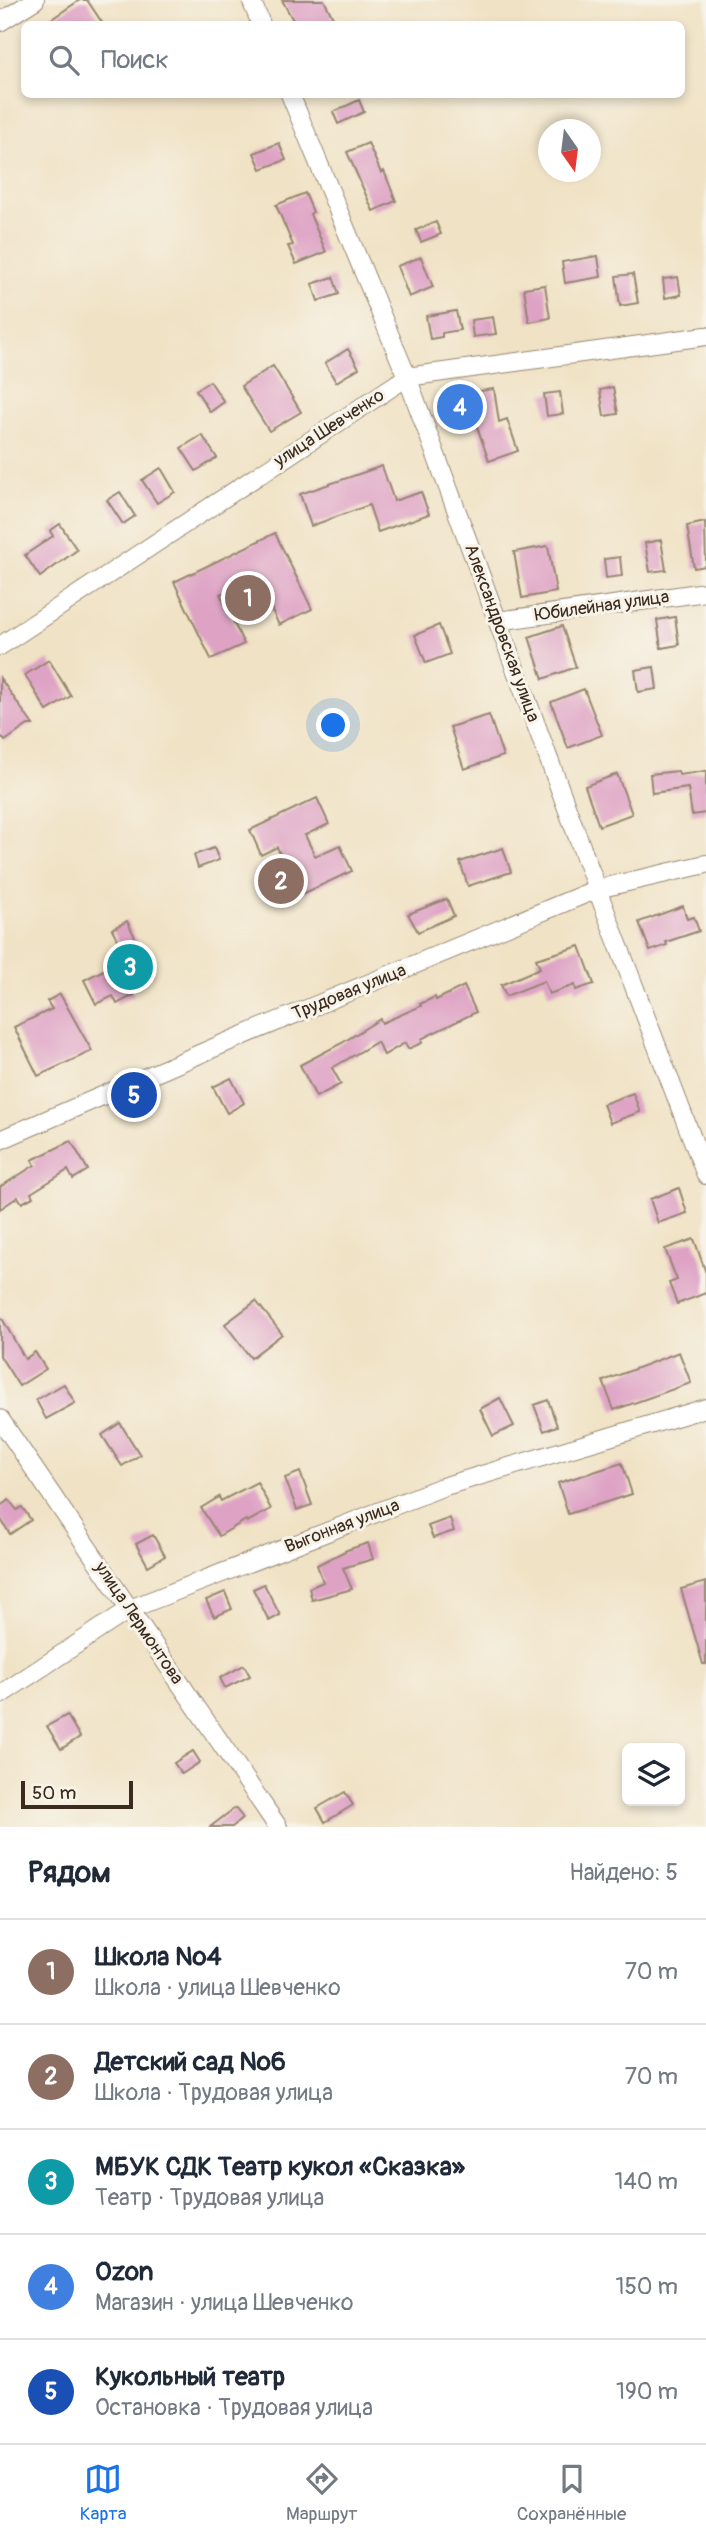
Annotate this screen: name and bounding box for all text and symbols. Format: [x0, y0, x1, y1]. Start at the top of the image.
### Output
search box [21, 21, 685, 98]
icon: search [45, 41, 83, 79]
text: Поиск [101, 44, 169, 76]
north arrow [538, 119, 601, 182]
pin: 4 [437, 381, 483, 433]
street label: улица Шевченко [269, 384, 389, 473]
street label: Александровская улица [459, 541, 545, 725]
pin: 1 [225, 572, 271, 624]
street label: Юбилейная улица [533, 585, 671, 627]
your location [316, 708, 350, 742]
pin: 2 [258, 855, 304, 907]
pin: 3 [107, 941, 153, 993]
street label: Трудовая улица [289, 959, 409, 1025]
pin: 5 [111, 1069, 157, 1121]
street label: Выгонная улица [281, 1494, 403, 1558]
street label: улица Лермонтова [89, 1556, 189, 1689]
map controls [622, 1743, 685, 1806]
button: layers [622, 1743, 685, 1806]
scale bar [21, 1778, 133, 1810]
text: 50 m [32, 1781, 76, 1805]
text: Рядом [28, 1854, 111, 1891]
text: Найдено: 5 [569, 1858, 678, 1887]
text: Школа №4 [95, 1941, 222, 1973]
text: 1 [47, 1957, 56, 1986]
text: 70 m [625, 1957, 678, 1986]
text: Школа · улица Шевченко [95, 1973, 341, 2002]
text: Детский сад №6 [95, 2046, 286, 2078]
text: 2 [45, 2062, 57, 2091]
text: 70 m [625, 2062, 678, 2091]
text: Школа · Трудовая улица [95, 2078, 333, 2107]
text: МБУК СДК Театр кукол «Сказка» [95, 2151, 465, 2183]
text: 3 [45, 2167, 57, 2196]
text: 140 m [615, 2167, 678, 2196]
text: Театр · Трудовая улица [95, 2183, 324, 2212]
text: Ozon [95, 2256, 153, 2288]
text: 4 [44, 2272, 58, 2301]
text: 150 m [615, 2272, 678, 2301]
text: Магазин · улица Шевченко [95, 2288, 353, 2317]
text: Кукольный театр [95, 2361, 285, 2393]
text: 5 [45, 2377, 57, 2406]
text: 190 m [616, 2377, 678, 2406]
text: Остановка · Трудовая улица [95, 2393, 373, 2422]
tab: Карта [80, 2460, 127, 2526]
tab: Маршрут [286, 2460, 358, 2526]
tab: Сохранённые [517, 2460, 626, 2526]

